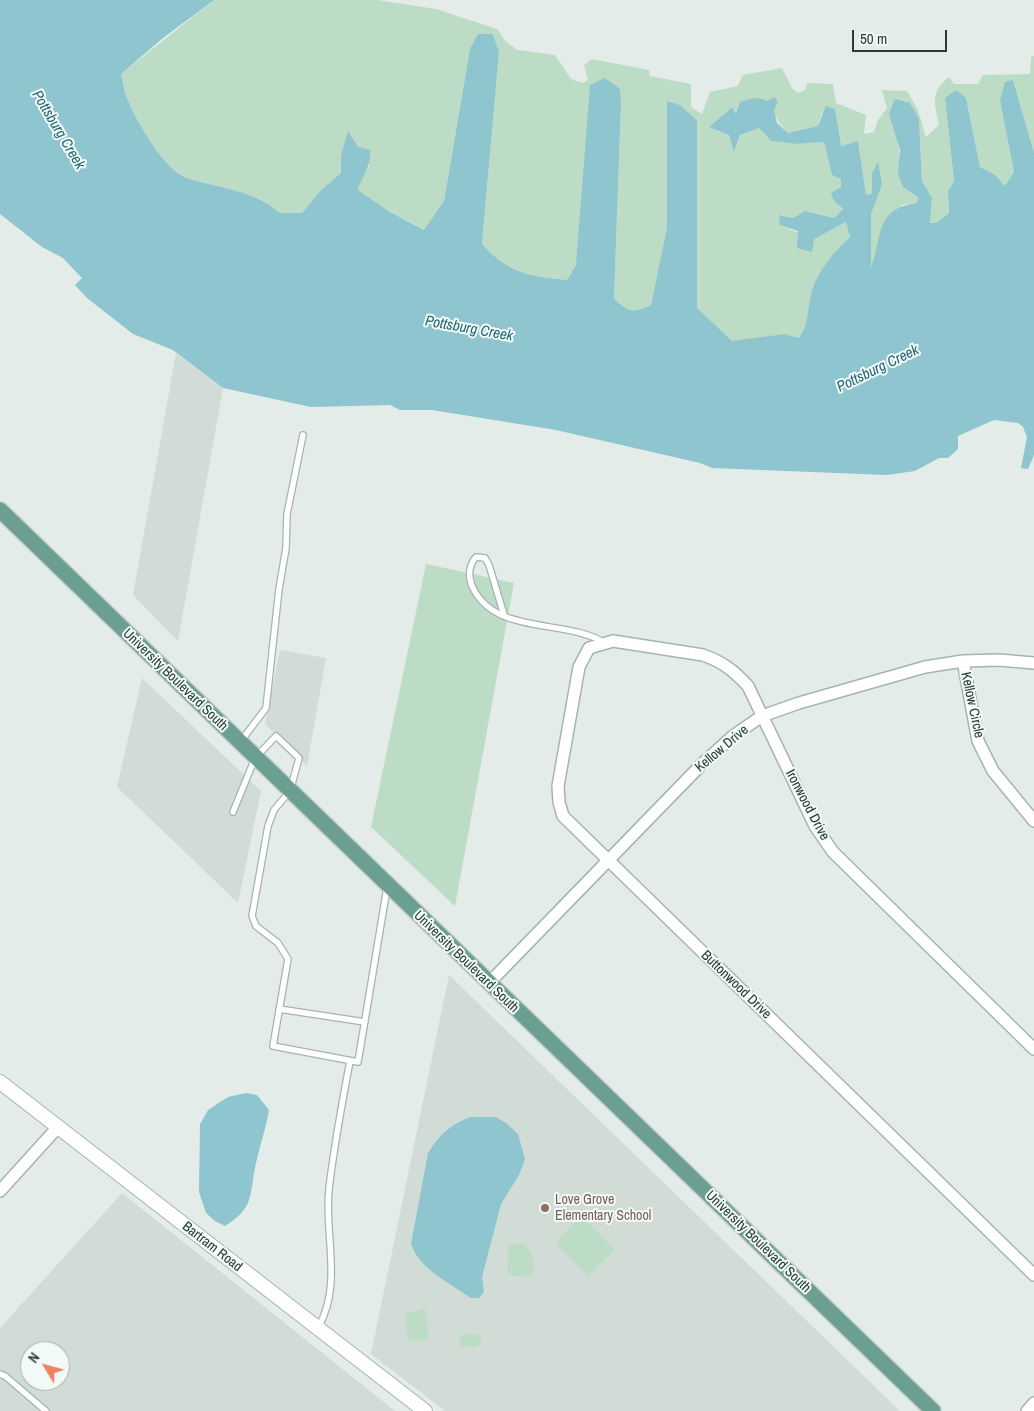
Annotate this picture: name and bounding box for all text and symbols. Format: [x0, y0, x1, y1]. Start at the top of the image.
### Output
scale bar [854, 20, 949, 52]
text: 50 m [860, 28, 887, 49]
water label: Pottsburg Creek [27, 87, 89, 173]
water label: Pottsburg Creek [424, 312, 514, 346]
water label: Pottsburg Creek [834, 341, 922, 397]
street label: University Boulevard South [119, 625, 231, 735]
street label: Kellow Circle [957, 670, 987, 740]
street label: Kellow Drive [692, 722, 752, 776]
street label: Ironwood Drive [781, 767, 833, 843]
street label: University Boulevard South [410, 907, 522, 1017]
street label: Buttonwood Drive [697, 947, 775, 1023]
street label: University Boulevard South [702, 1187, 814, 1297]
place label: Love Grove Elementary School [555, 1192, 651, 1224]
marker: Love Grove Elementary School [539, 1202, 551, 1214]
street label: Bartram Road [179, 1218, 245, 1276]
north arrow [20, 1341, 70, 1391]
text: N [24, 1349, 43, 1366]

